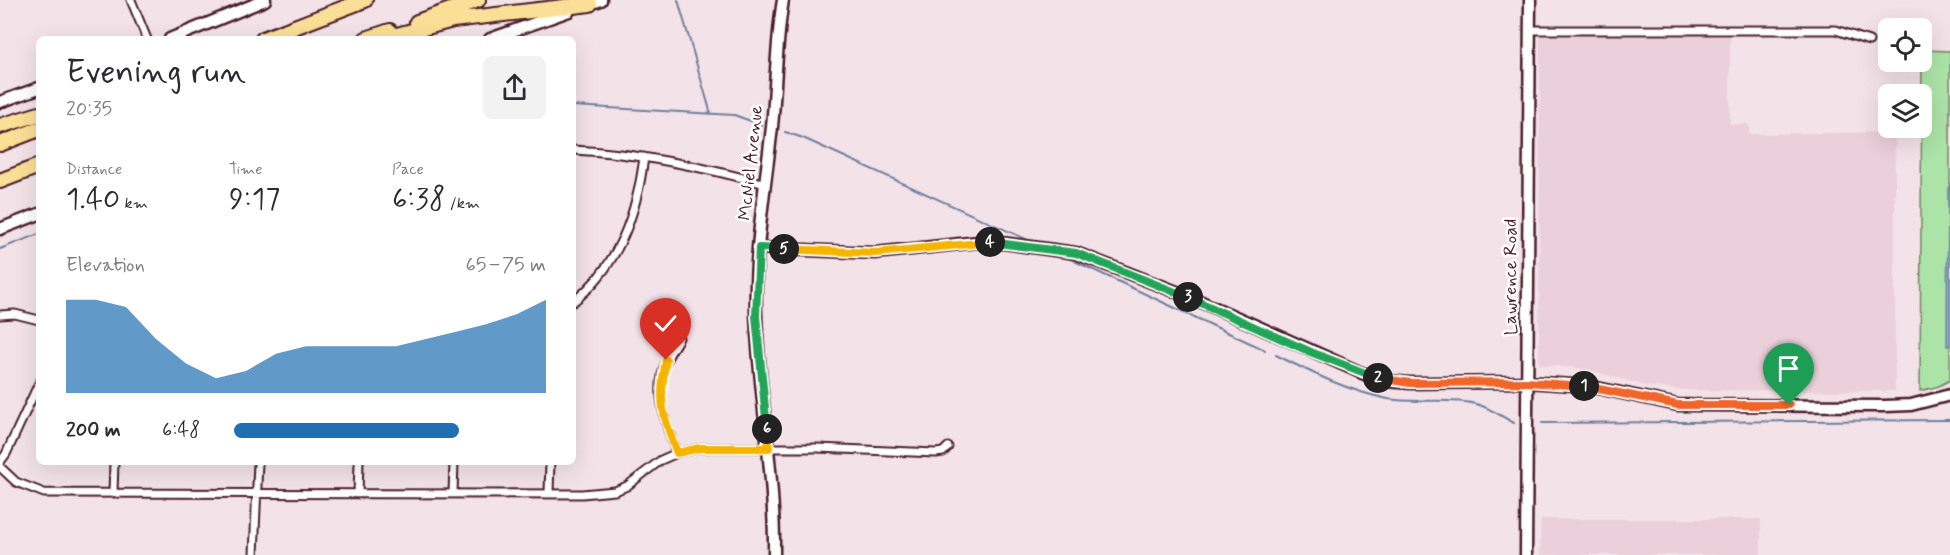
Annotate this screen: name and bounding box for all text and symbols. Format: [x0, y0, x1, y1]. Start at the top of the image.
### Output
map controls [1878, 18, 1932, 138]
button: locate [1878, 18, 1932, 72]
text: Evening run [66, 51, 246, 95]
button: share [483, 56, 546, 119]
button: layers [1878, 84, 1932, 138]
text: 20:35 [66, 96, 112, 123]
street label: McNiel Avenue [733, 104, 769, 222]
text: Distance [66, 159, 122, 180]
text: Time [229, 159, 263, 180]
text: Pace [392, 159, 424, 180]
text: 1.40 [66, 180, 120, 219]
text: 9:17 [229, 180, 280, 219]
text: 6:38 [392, 180, 445, 219]
text: km [120, 193, 148, 214]
text: /km [445, 193, 480, 214]
street label: Lawrence Road [1499, 219, 1523, 335]
pin: 4 [975, 227, 1005, 257]
text: 4 [985, 231, 995, 252]
pin: 5 [769, 234, 799, 264]
text: 5 [779, 238, 789, 259]
text: Elevation [66, 252, 145, 279]
text: 65–75 m [466, 252, 546, 279]
pin: 3 [1173, 282, 1203, 312]
text: 3 [1184, 286, 1192, 307]
pin [640, 298, 691, 360]
icon: check [649, 307, 682, 340]
pin [1763, 343, 1814, 405]
icon: arrive [1772, 352, 1805, 385]
pin: 2 [1363, 363, 1393, 393]
text: 2 [1374, 367, 1382, 388]
pin: 1 [1569, 371, 1599, 401]
text: 1 [1580, 375, 1588, 396]
pin: 6 [752, 414, 782, 444]
text: 200 m [66, 417, 121, 444]
text: 6:48 [162, 417, 200, 444]
text: 6 [763, 418, 771, 439]

